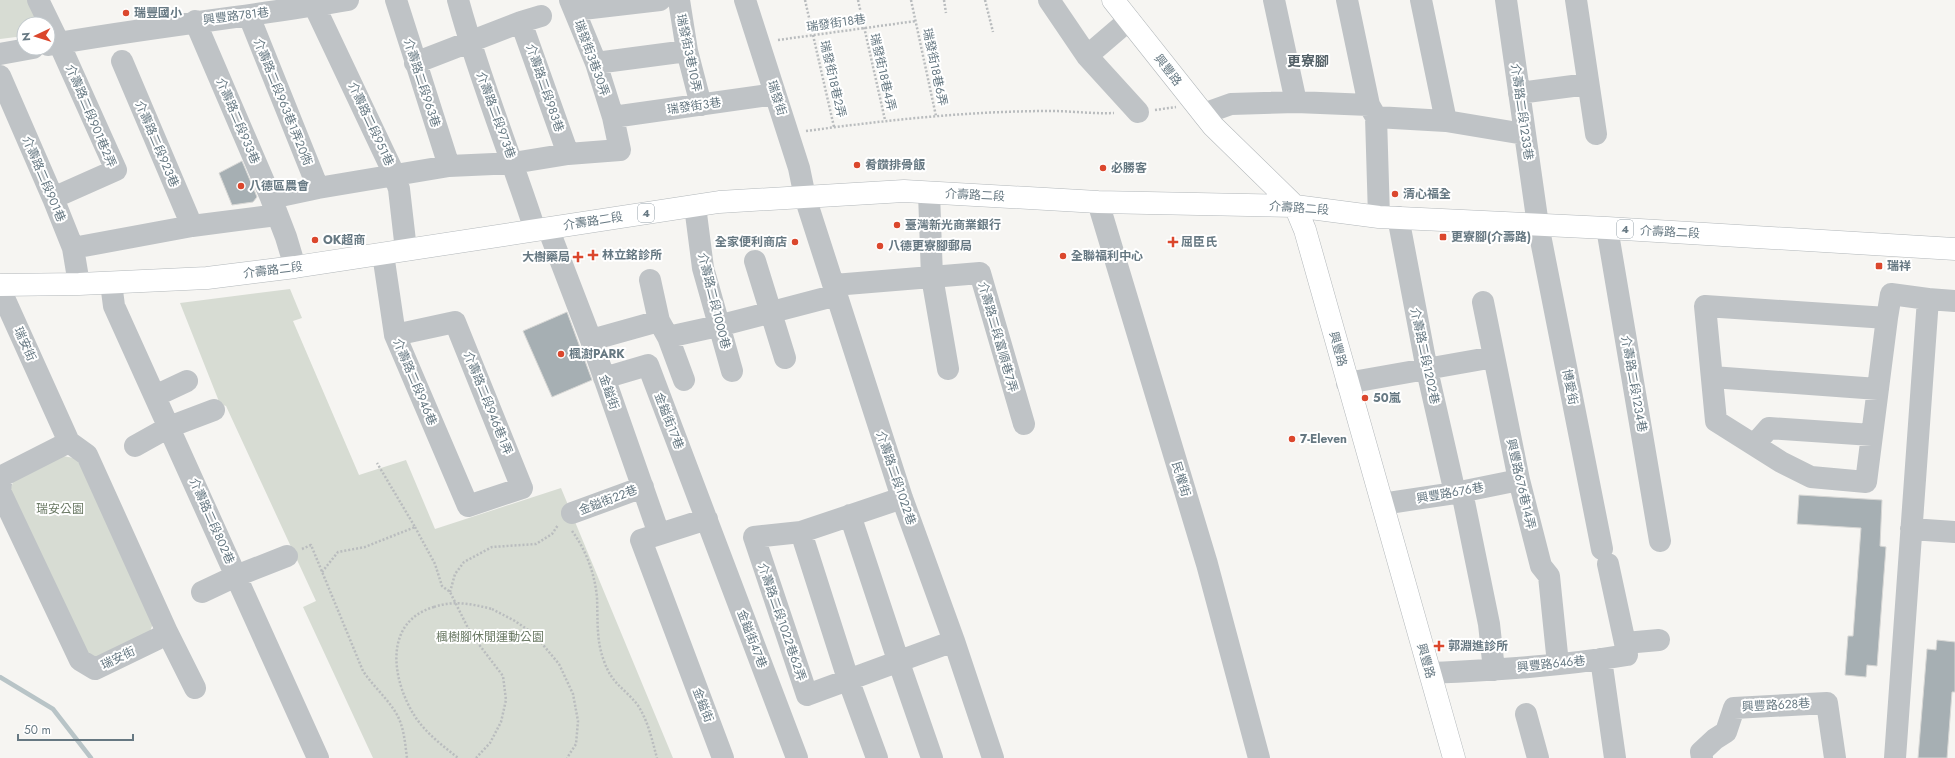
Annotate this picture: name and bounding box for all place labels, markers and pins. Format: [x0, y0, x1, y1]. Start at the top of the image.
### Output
place label: 瑞豐國小 [134, 4, 182, 22]
marker: 瑞豐國小 [121, 8, 131, 18]
place label: 肴饡排骨飯 [865, 156, 926, 174]
place label: 必勝客 [1111, 159, 1147, 177]
marker: 肴饡排骨飯 [852, 160, 862, 170]
marker: 必勝客 [1098, 163, 1108, 173]
place label: 八德區農會 [249, 177, 309, 195]
marker: 八德區農會 [236, 181, 246, 191]
place label: 清心福全 [1403, 185, 1451, 203]
marker: 清心福全 [1390, 189, 1400, 199]
place label: 臺灣新光商業銀行 [905, 216, 1001, 234]
marker: 臺灣新光商業銀行 [892, 220, 902, 230]
place label: 更寮腳(介壽路) [1451, 228, 1531, 246]
place label: OK超商 [323, 231, 365, 249]
marker: 更寮腳(介壽路) [1438, 232, 1448, 242]
place label: 全家便利商店 [715, 233, 787, 251]
place label: 屈臣氏 [1181, 233, 1217, 251]
marker: OK超商 [310, 235, 320, 245]
marker: 全家便利商店 [790, 237, 800, 247]
place label: 八德更寮腳郵局 [888, 237, 972, 255]
marker: 屈臣氏 [1168, 237, 1178, 247]
marker: 八德更寮腳郵局 [875, 241, 885, 251]
place label: 林立銘診所 [602, 246, 662, 264]
place label: 全聯福利中心 [1071, 247, 1143, 265]
place label: 大樹藥局 [522, 248, 570, 266]
marker: 林立銘診所 [587, 249, 599, 261]
marker: 全聯福利中心 [1058, 251, 1068, 261]
marker: 大樹藥局 [573, 252, 583, 262]
place label: 瑞祥 [1887, 257, 1911, 275]
marker: 瑞祥 [1874, 261, 1884, 271]
place label: 楓澍PARK [569, 345, 625, 363]
marker: 楓澍PARK [556, 349, 566, 359]
place label: 50嵐 [1373, 389, 1401, 407]
marker: 50嵐 [1360, 393, 1370, 403]
place label: 7-Eleven [1300, 430, 1347, 448]
marker: 7-Eleven [1287, 434, 1297, 444]
place label: 郭淵進診所 [1448, 637, 1508, 655]
marker: 郭淵進診所 [1433, 640, 1445, 652]

